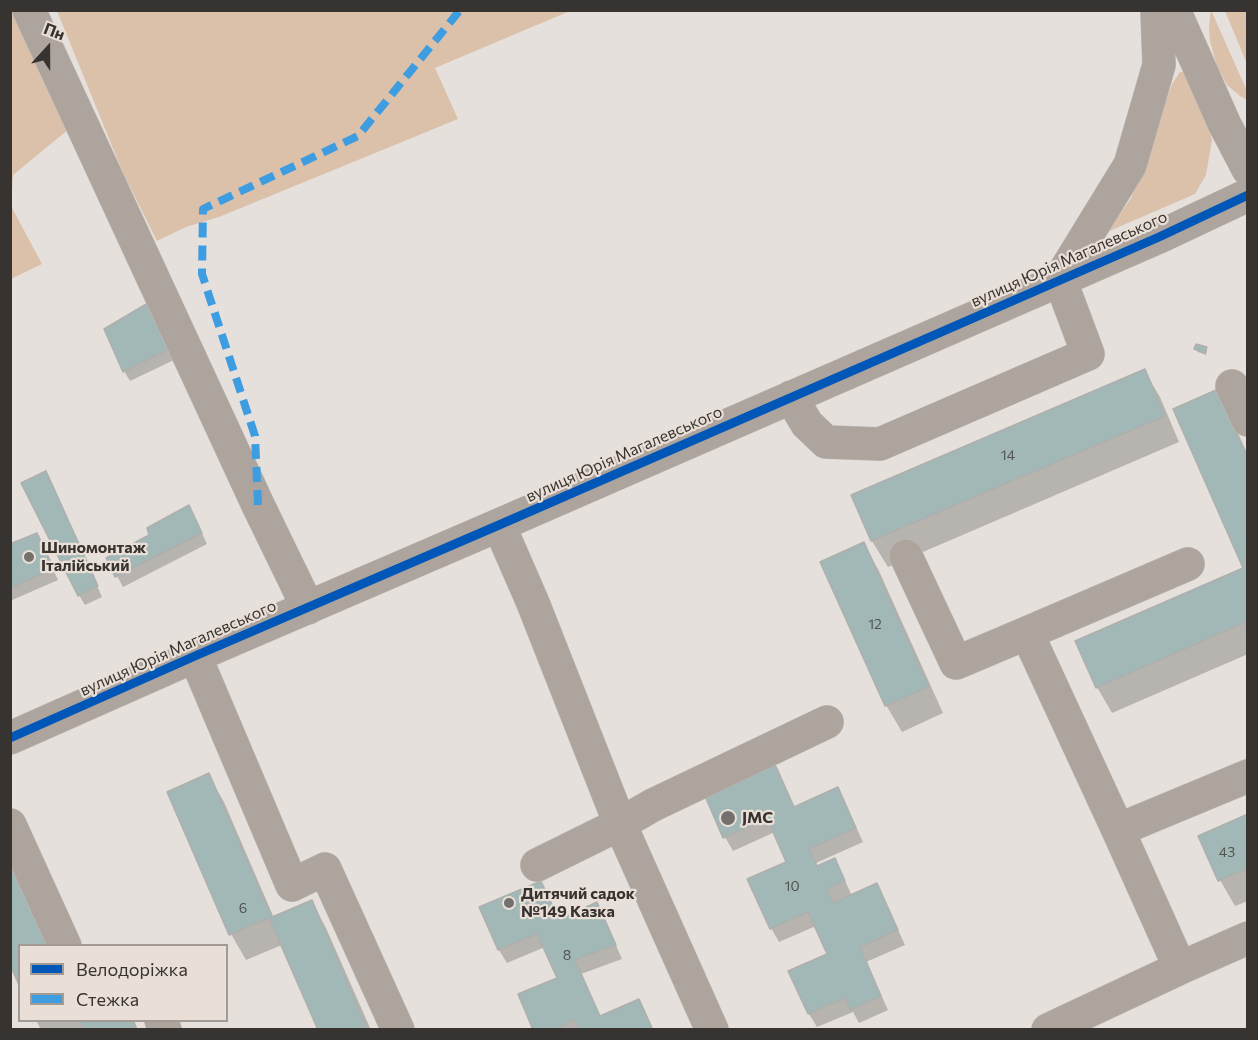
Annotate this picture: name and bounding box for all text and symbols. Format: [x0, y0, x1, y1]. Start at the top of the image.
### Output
north arrow [18, 18, 78, 78]
text: Пн [41, 18, 68, 43]
street label: вулиця Юрія Магалевського [968, 207, 1170, 311]
street label: вулиця Юрія Магалевського [523, 402, 725, 506]
house number: 14 [1001, 447, 1015, 463]
place label: Шиномонтаж Італійський [41, 538, 146, 576]
marker: Шиномонтаж Італійський [22, 550, 36, 564]
street label: вулиця Юрія Магалевського [77, 596, 279, 700]
house number: 12 [868, 616, 882, 632]
place label: JMC [742, 808, 773, 828]
marker: JMC [719, 809, 737, 827]
house number: 43 [1219, 844, 1235, 860]
house number: 10 [784, 878, 800, 894]
place label: Дитячий садок №149 Казка [521, 884, 635, 922]
marker: Дитячий садок №149 Казка [502, 896, 516, 910]
house number: 6 [239, 900, 247, 916]
legend [18, 944, 228, 1022]
house number: 8 [563, 947, 571, 963]
text: Велодоріжка [76, 958, 188, 980]
text: Стежка [76, 988, 139, 1010]

